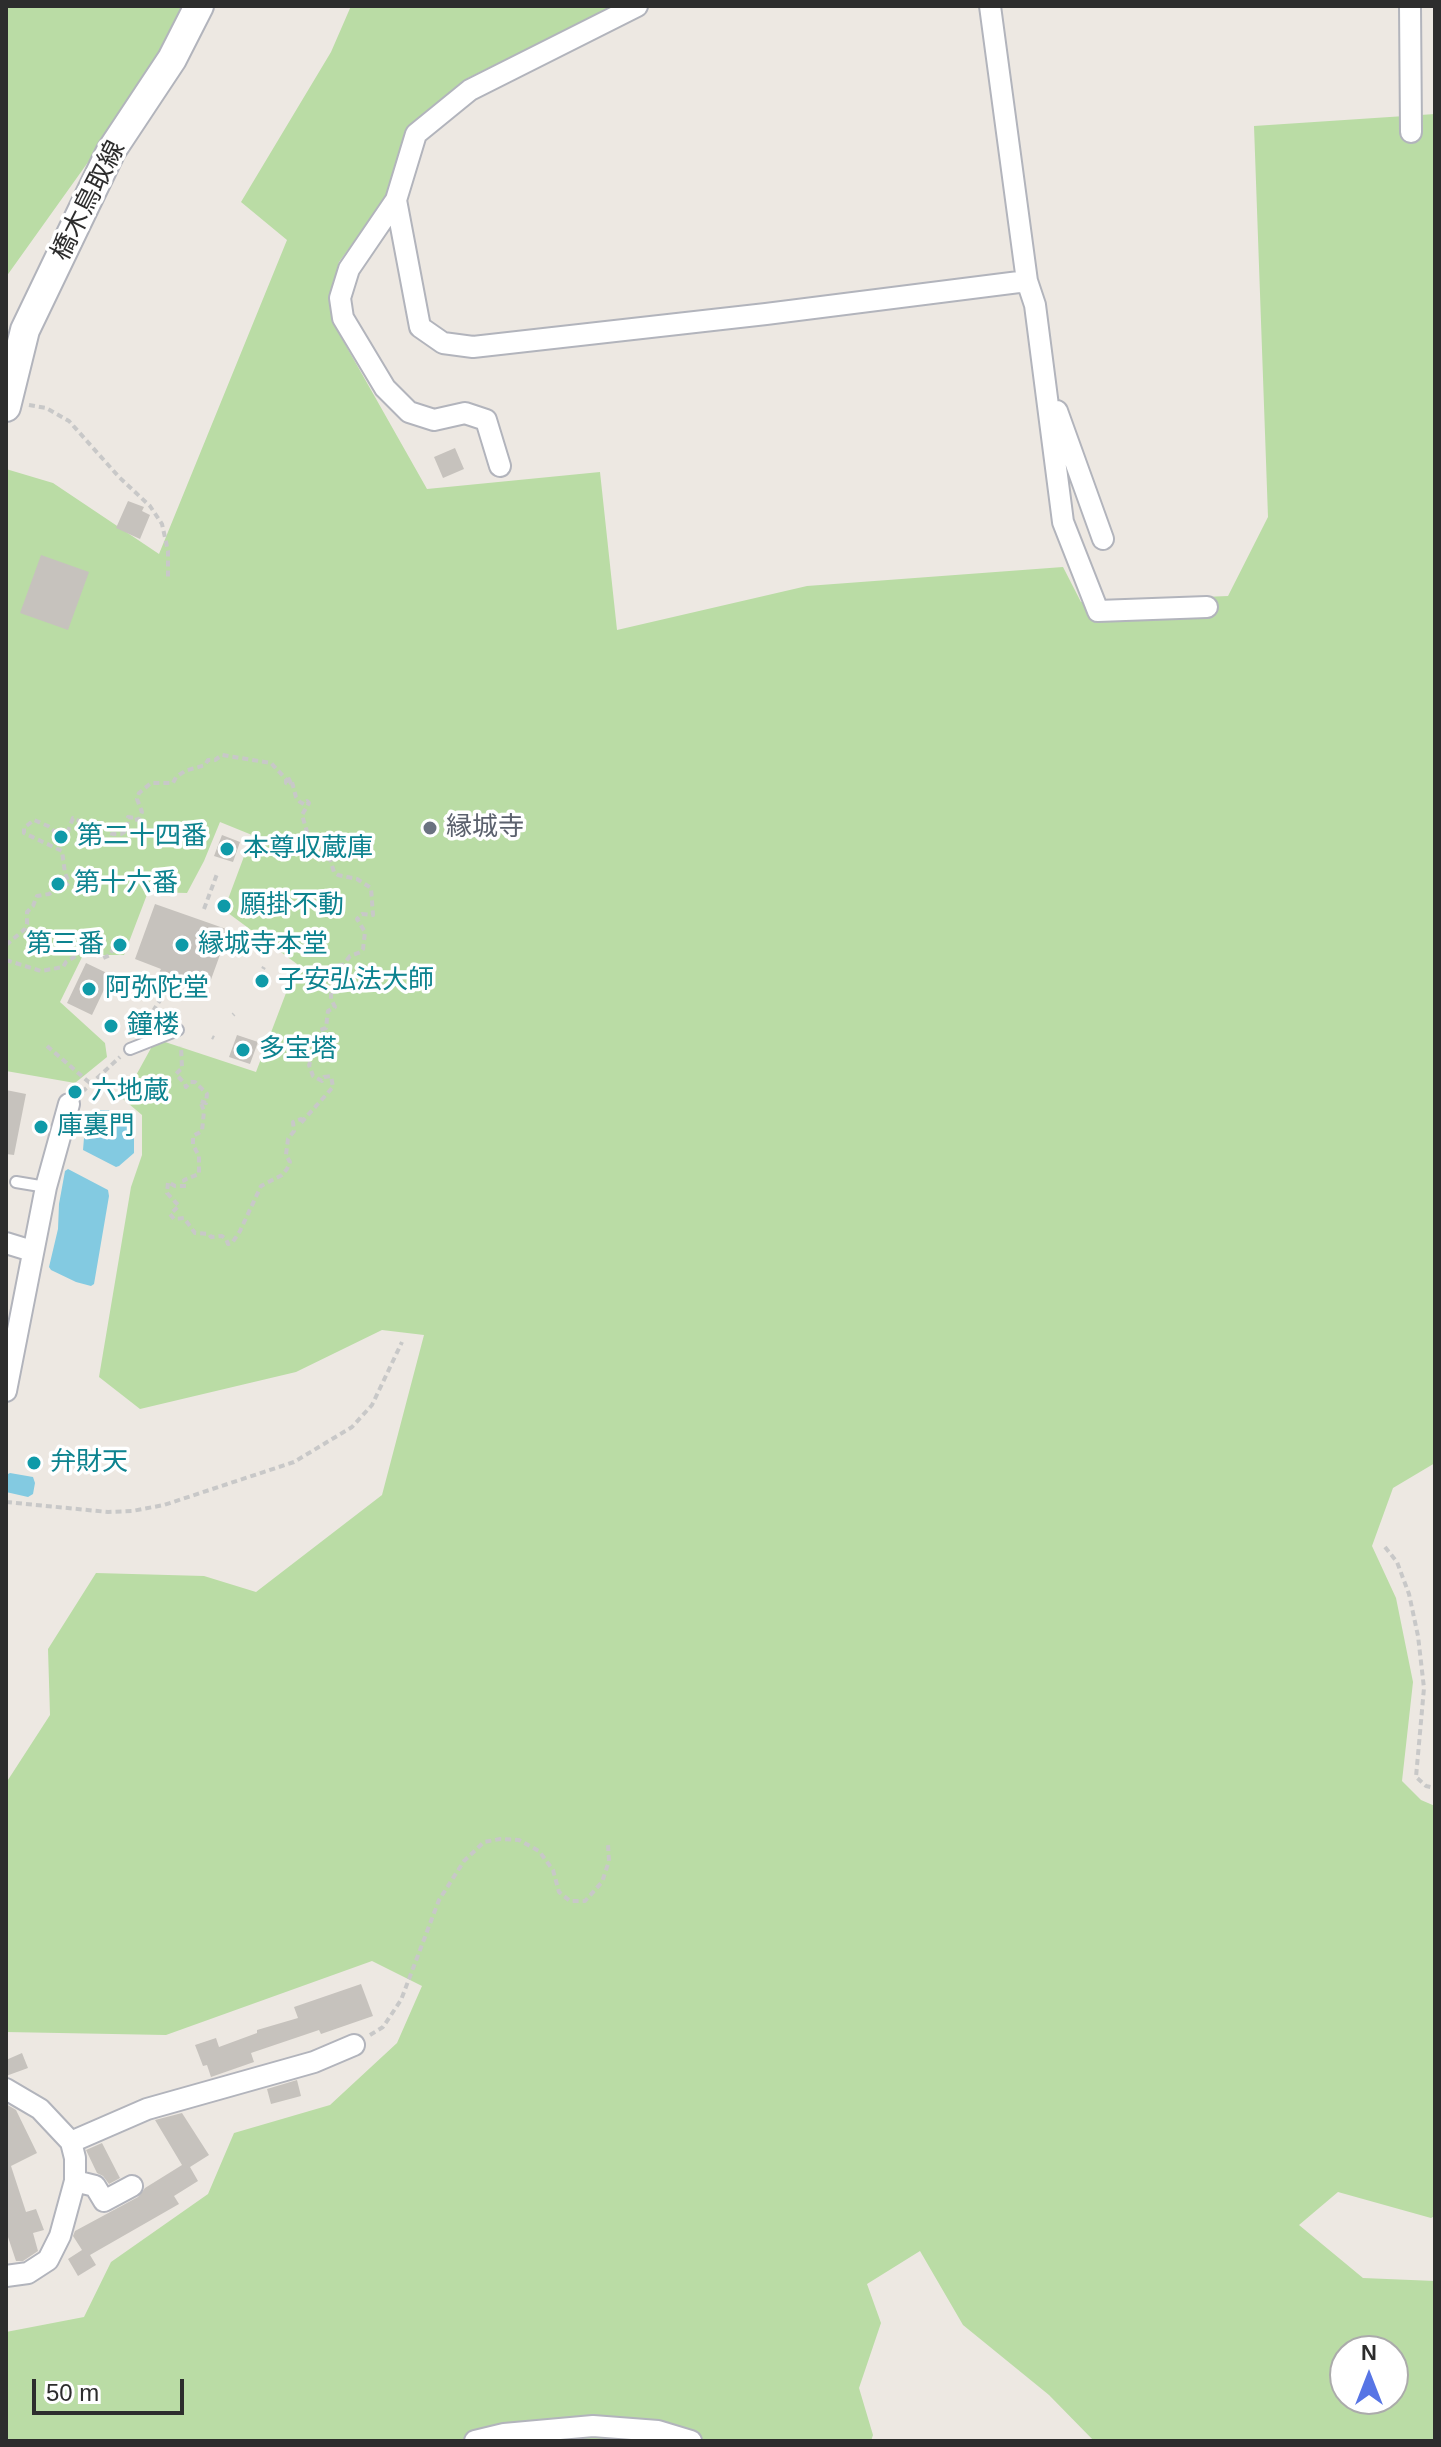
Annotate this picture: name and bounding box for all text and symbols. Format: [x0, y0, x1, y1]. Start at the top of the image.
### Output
street label: 橋木鳥取線 [46, 136, 132, 266]
place label: 縁城寺 [446, 812, 524, 844]
marker: 縁城寺 [421, 819, 439, 837]
place label: 第二十四番 [77, 821, 207, 853]
marker: 第二十四番 [52, 828, 70, 846]
place label: 本尊収蔵庫 [243, 833, 373, 865]
marker: 本尊収蔵庫 [218, 840, 236, 858]
place label: 第十六番 [74, 868, 178, 900]
marker: 第十六番 [49, 875, 67, 893]
place label: 願掛不動 [240, 890, 344, 922]
marker: 願掛不動 [215, 897, 233, 915]
place label: 第三番 [26, 929, 104, 961]
place label: 縁城寺本堂 [198, 929, 328, 961]
marker: 第三番 [111, 936, 129, 954]
marker: 縁城寺本堂 [173, 936, 191, 954]
place label: 子安弘法大師 [278, 965, 434, 997]
marker: 子安弘法大師 [253, 972, 271, 990]
place label: 阿弥陀堂 [105, 973, 209, 1005]
marker: 阿弥陀堂 [80, 980, 98, 998]
place label: 鐘楼 [127, 1010, 179, 1042]
marker: 鐘楼 [102, 1017, 120, 1035]
place label: 多宝塔 [259, 1034, 337, 1066]
marker: 多宝塔 [234, 1041, 252, 1059]
place label: 六地蔵 [91, 1076, 169, 1108]
marker: 六地蔵 [66, 1083, 84, 1101]
place label: 庫裏門 [57, 1111, 135, 1143]
marker: 庫裏門 [32, 1118, 50, 1136]
place label: 弁財天 [50, 1447, 128, 1479]
marker: 弁財天 [25, 1454, 43, 1472]
north arrow [1329, 2335, 1409, 2415]
text: N [1361, 2340, 1377, 2365]
scale bar [36, 2363, 188, 2413]
text: 50 m [46, 2379, 99, 2406]

